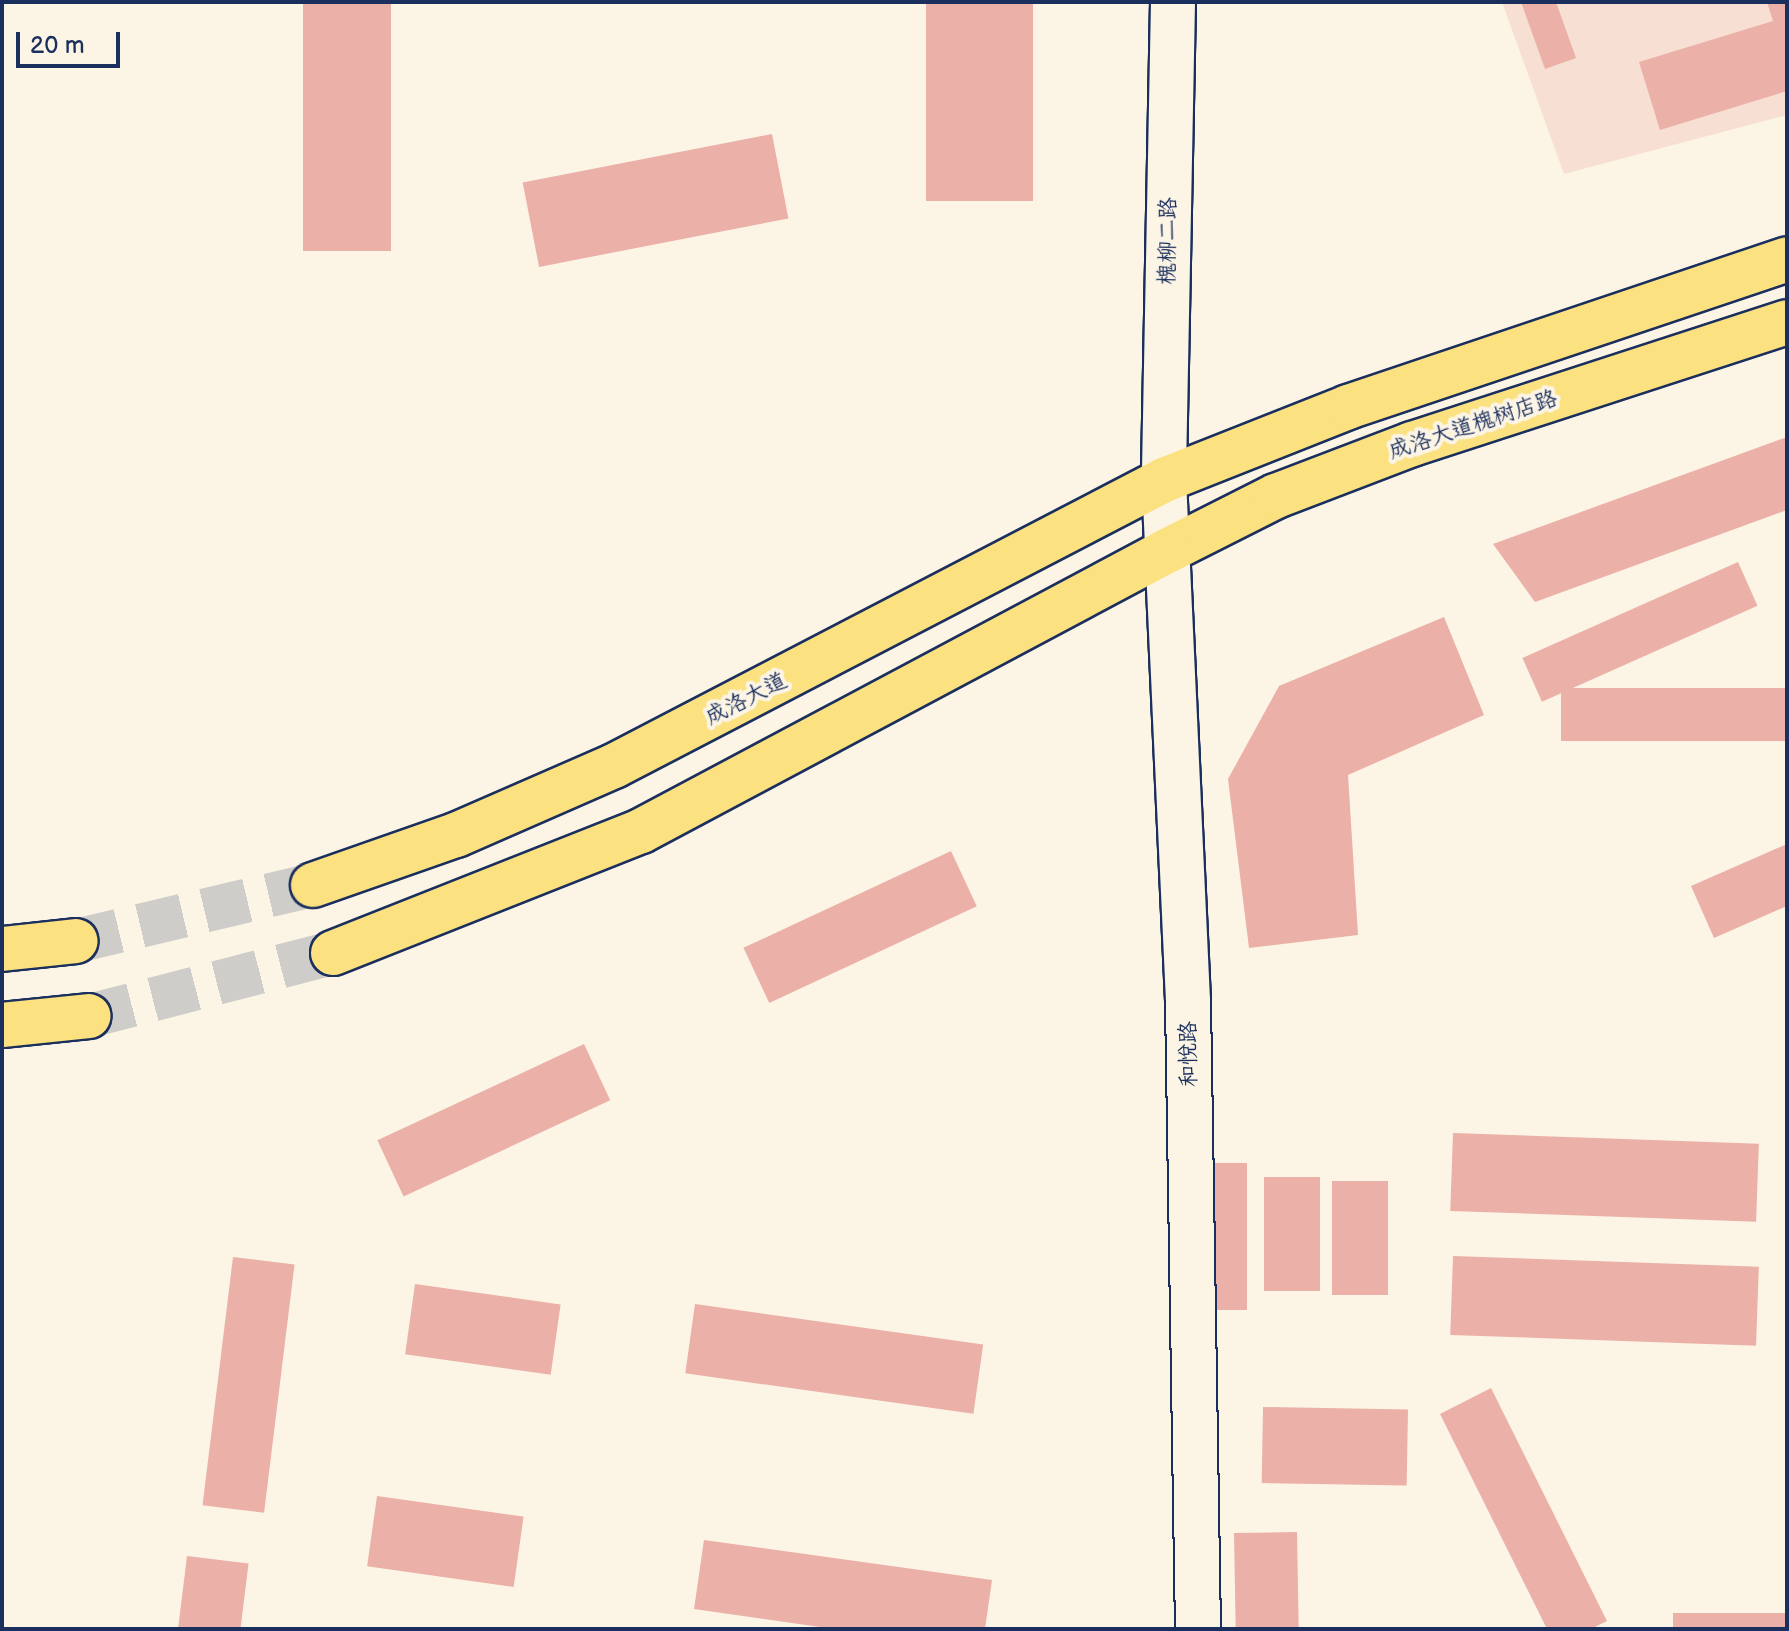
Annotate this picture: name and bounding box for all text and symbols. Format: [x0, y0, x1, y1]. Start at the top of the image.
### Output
scale bar [20, 16, 124, 66]
text: 20 m [30, 31, 85, 60]
street label: 槐柳二路 [1154, 197, 1182, 285]
street label: 成洛大道槐树店路 [1385, 385, 1561, 465]
street label: 成洛大道 [701, 667, 791, 731]
street label: 和悦路 [1175, 1021, 1203, 1087]

